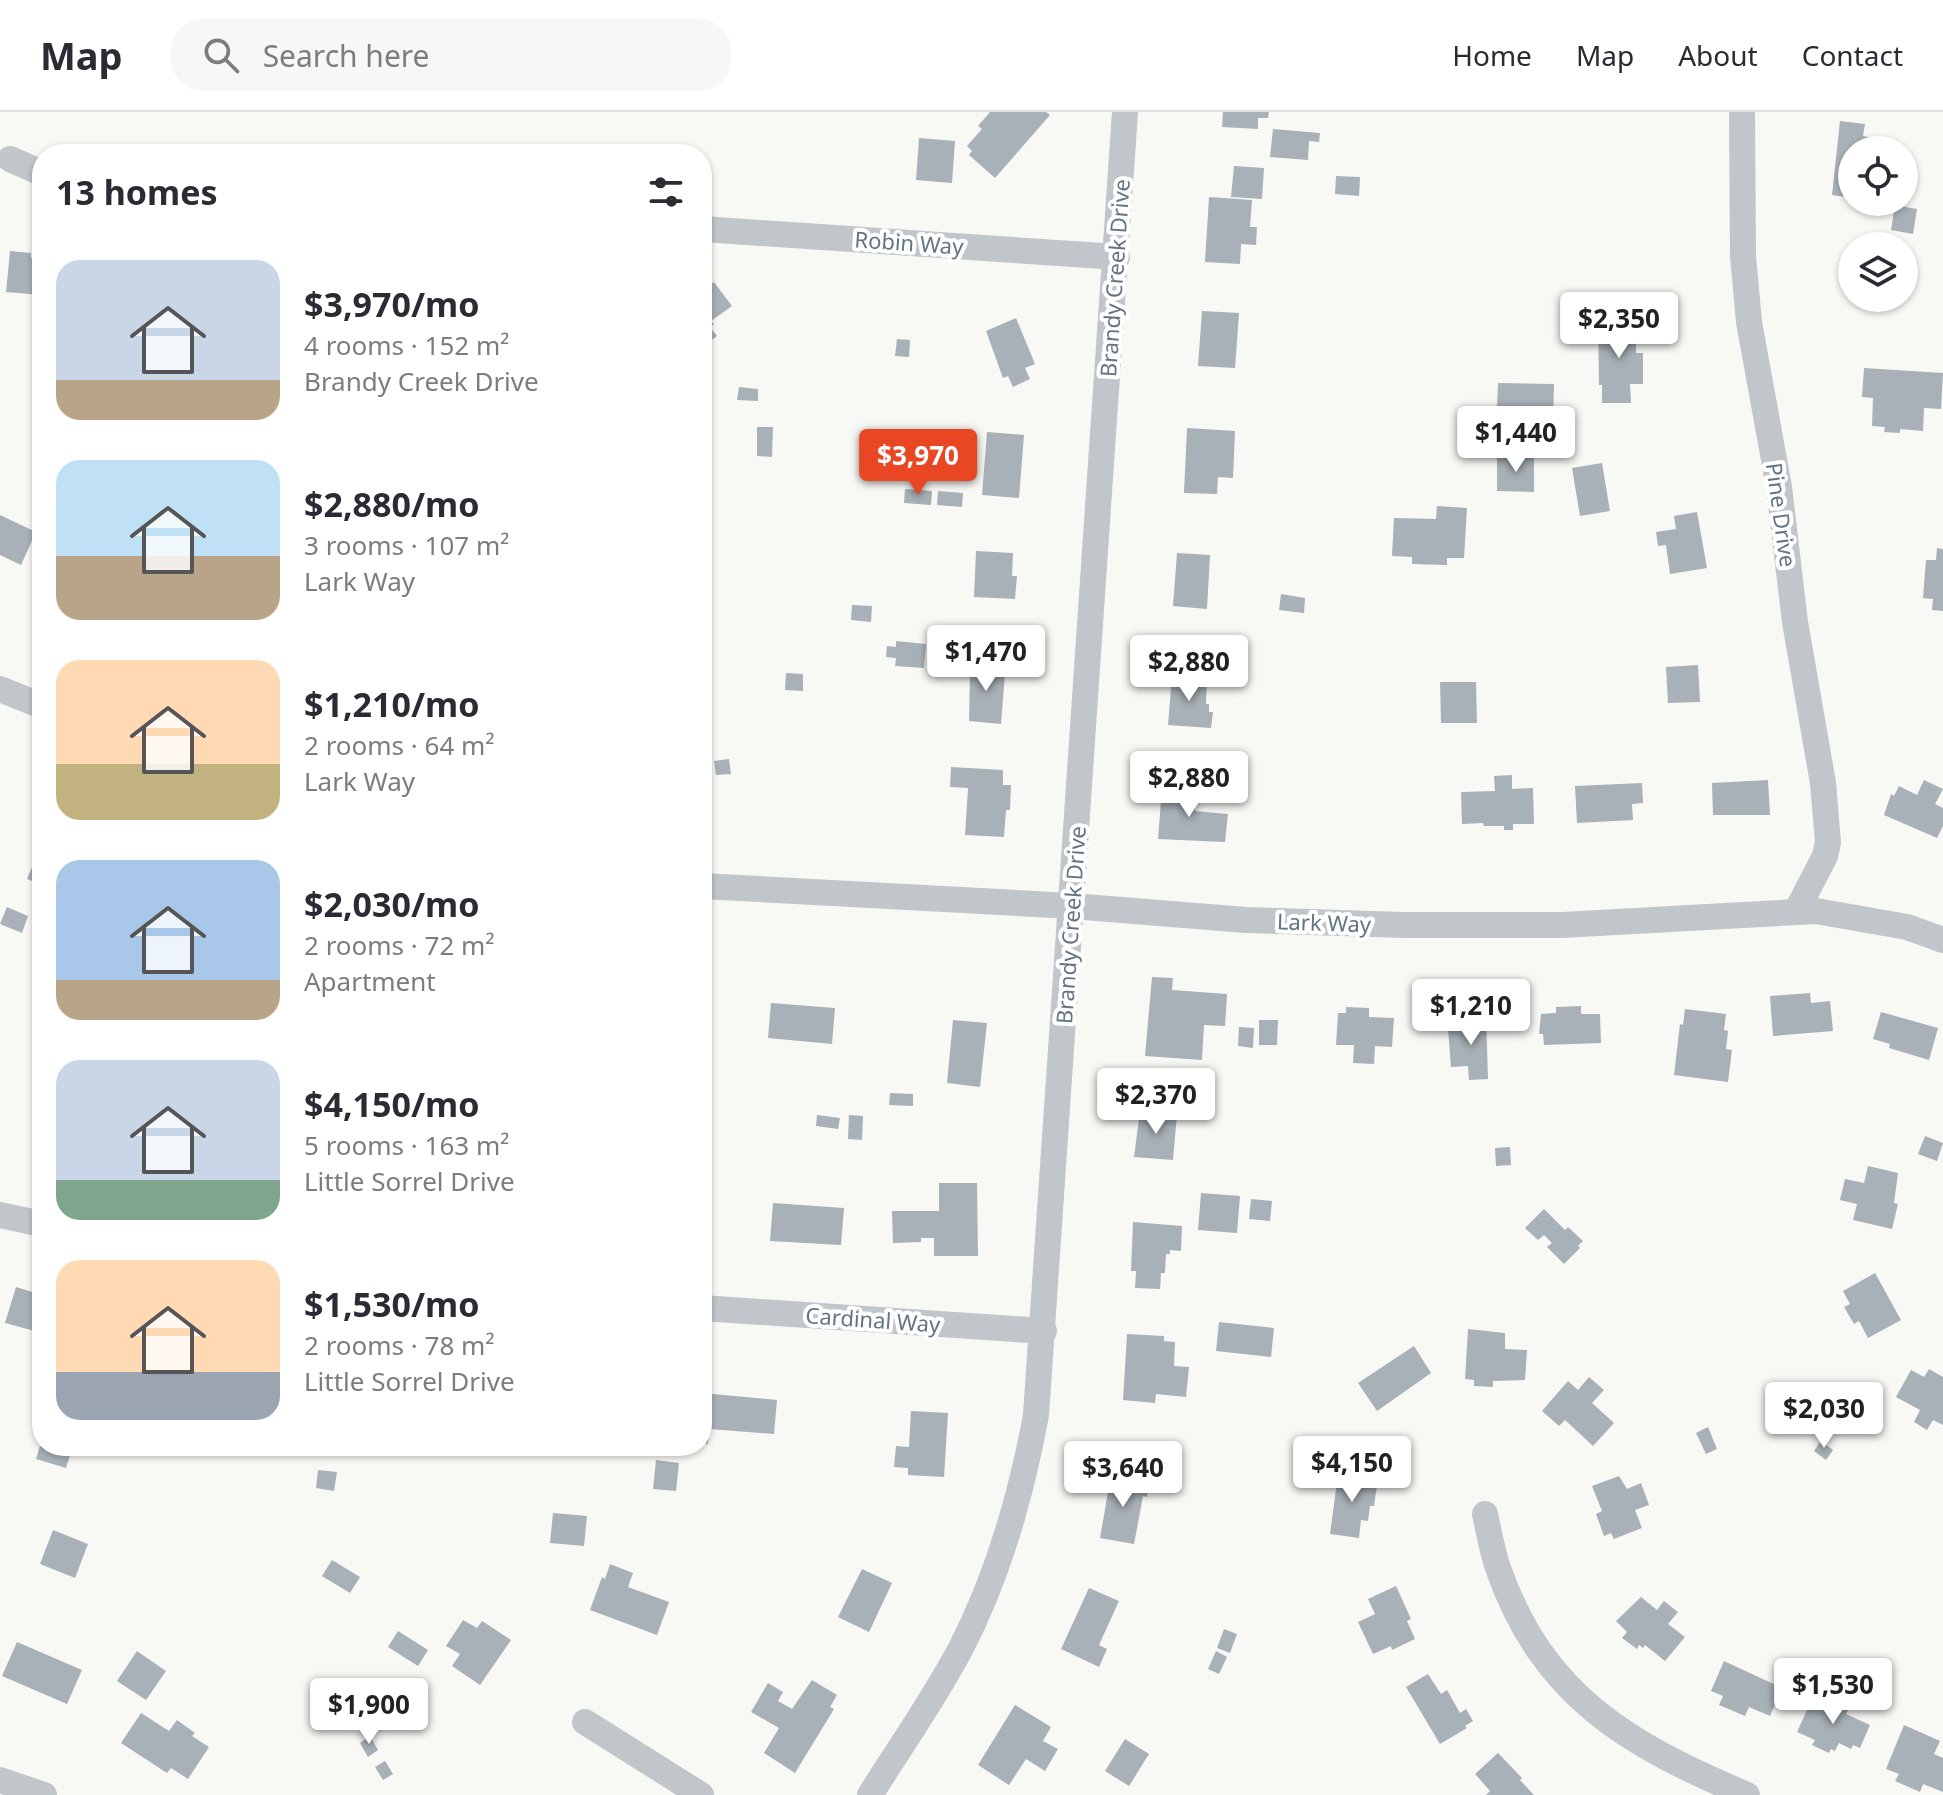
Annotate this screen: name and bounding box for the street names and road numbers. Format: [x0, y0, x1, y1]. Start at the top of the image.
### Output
street label: Brandy Creek Drive [1092, 178, 1136, 378]
street label: Robin Way [854, 223, 965, 261]
street label: Pine Drive [1760, 461, 1804, 569]
street label: Brandy Creek Drive [1048, 825, 1092, 1025]
street label: Lark Way [1277, 905, 1372, 939]
street label: Cardinal Way [805, 1299, 942, 1339]

